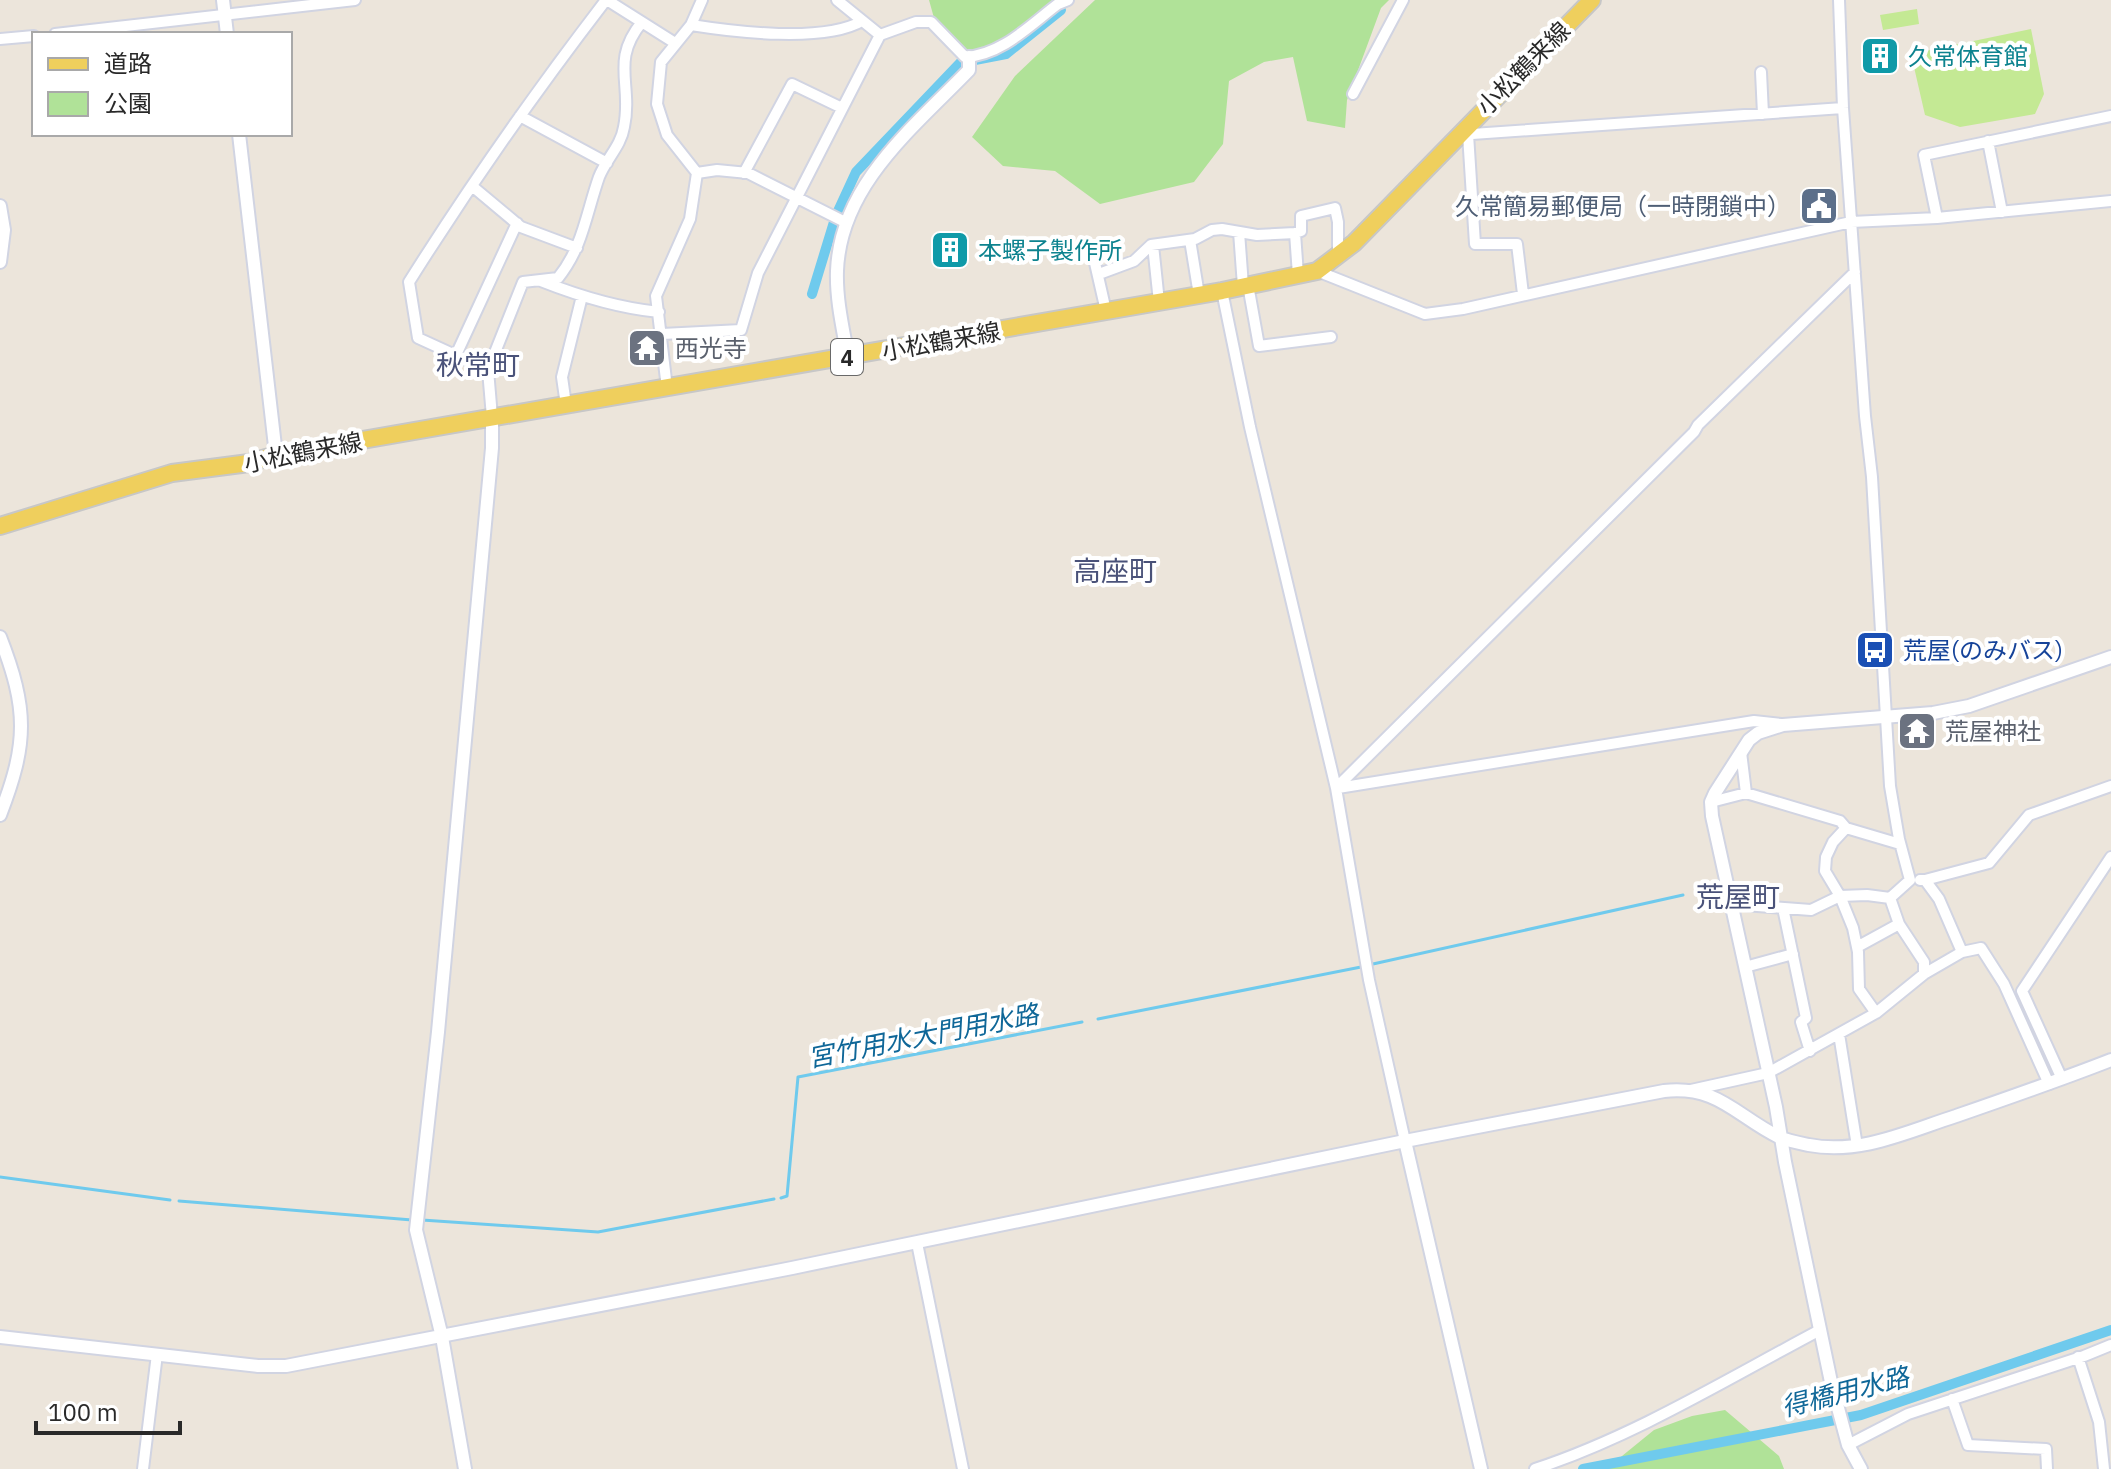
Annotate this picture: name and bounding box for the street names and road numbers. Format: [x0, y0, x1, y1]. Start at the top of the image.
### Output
street label: 小松鶴来線 [1469, 14, 1577, 122]
street label: 小松鶴来線 [879, 315, 1003, 367]
road number: 4 [831, 339, 863, 375]
street label: 小松鶴来線 [241, 425, 365, 479]

